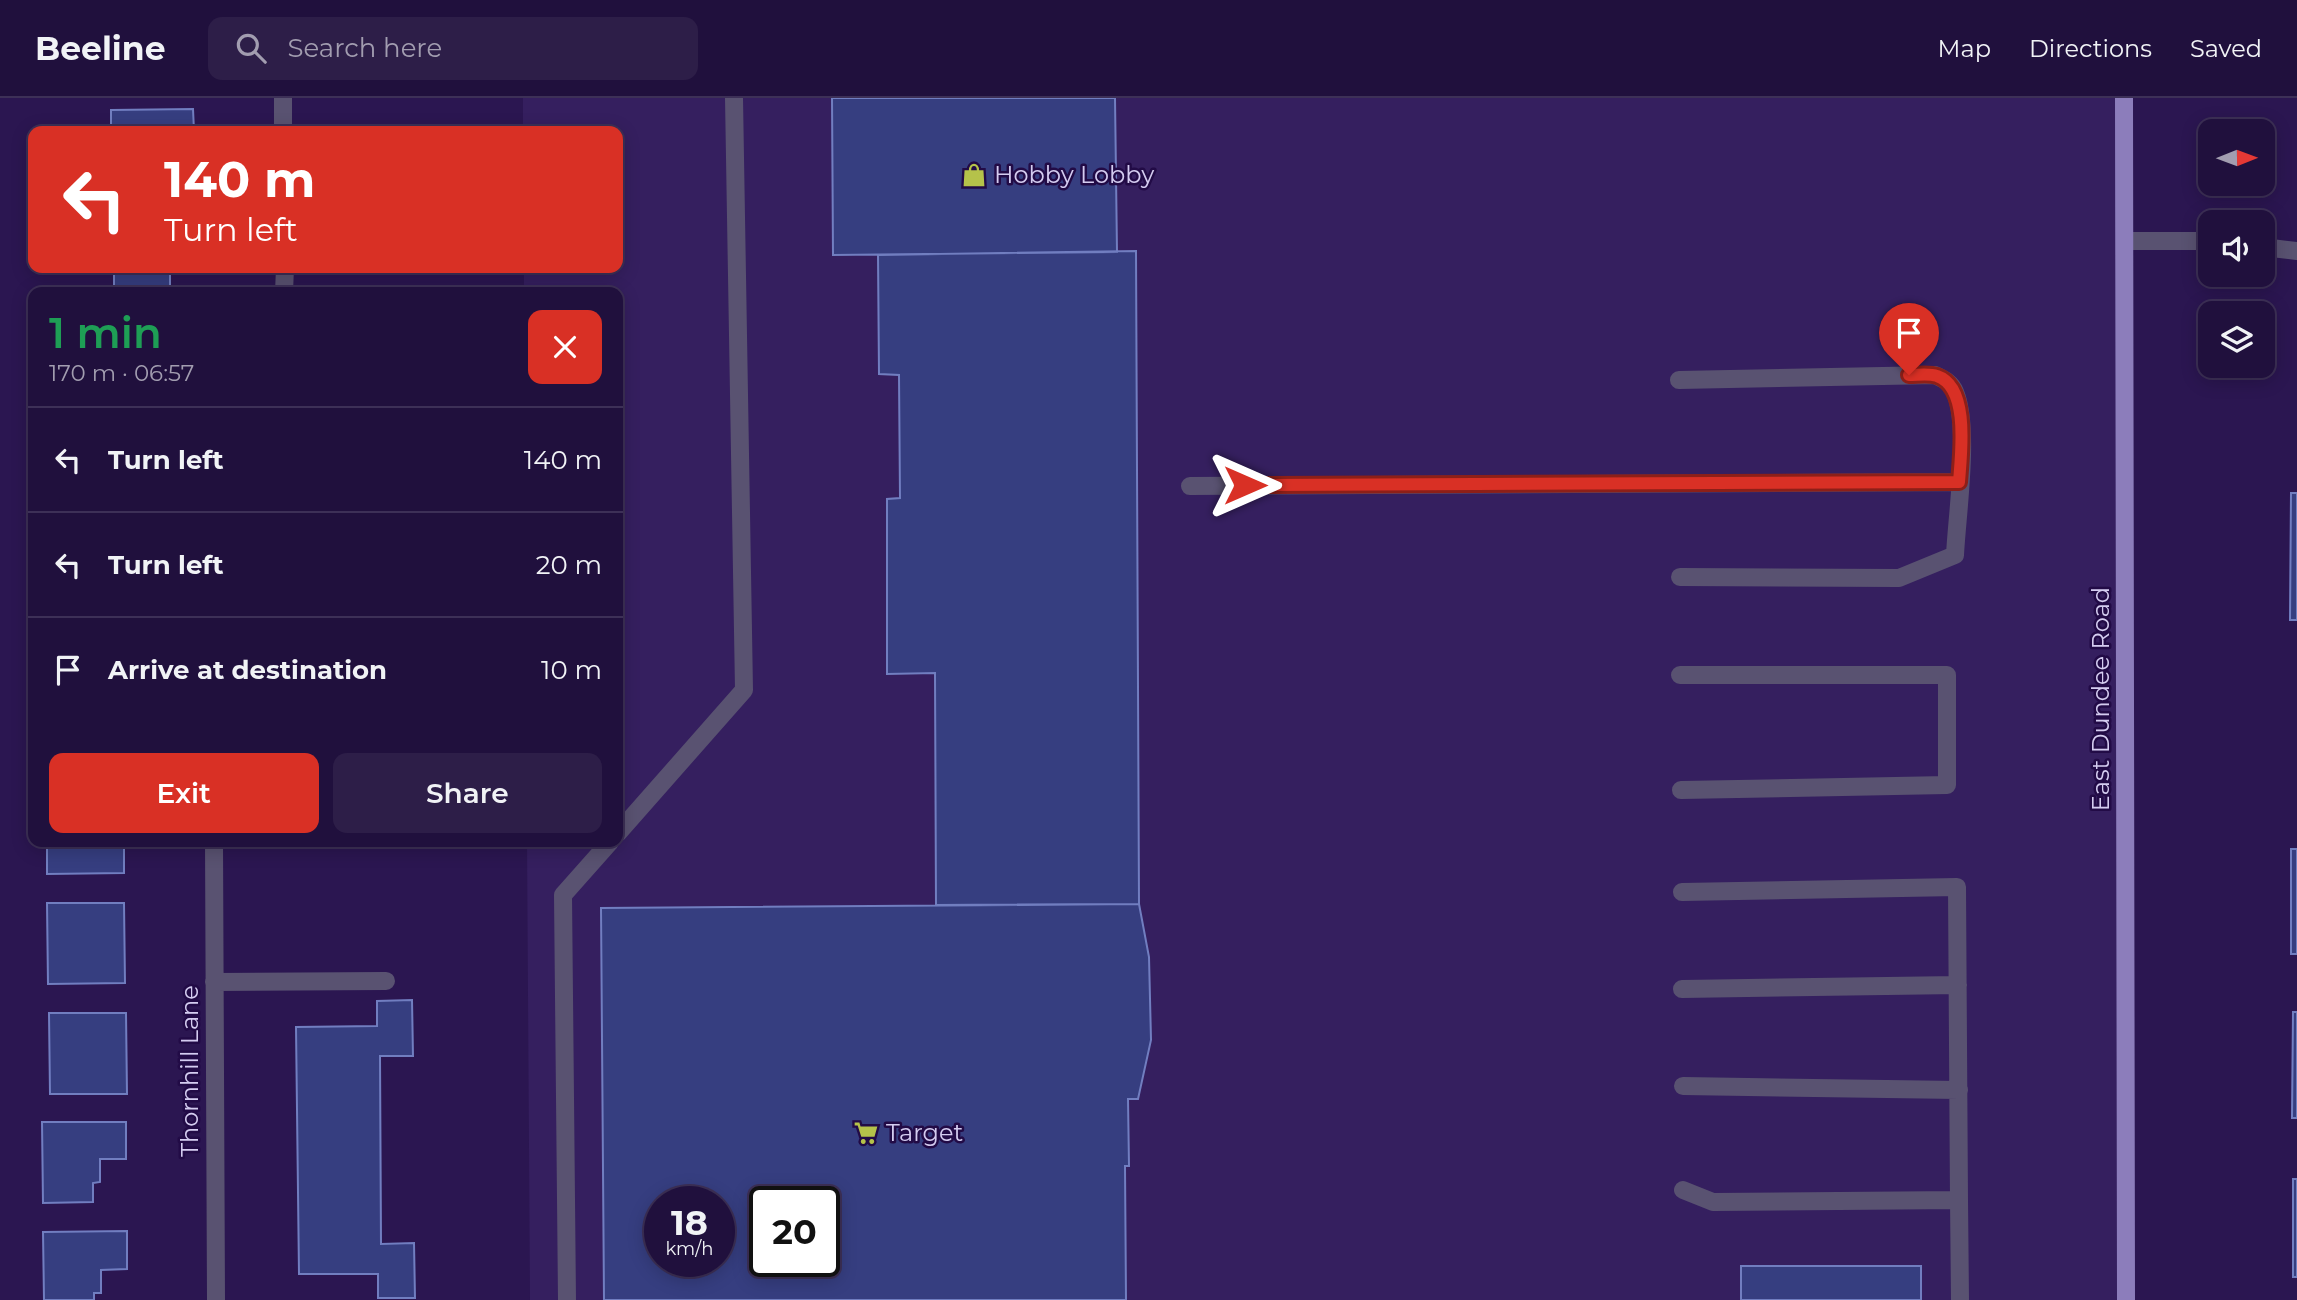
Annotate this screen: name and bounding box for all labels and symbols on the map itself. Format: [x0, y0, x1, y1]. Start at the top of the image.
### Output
north arrow [2198, 119, 2275, 196]
place label: Hobby Lobby [994, 160, 1154, 189]
shop icon: Hobby Lobby [960, 161, 988, 189]
pin [1879, 303, 1939, 375]
position arrow [1208, 448, 1282, 522]
street label: East Dundee Road [2086, 587, 2115, 811]
street label: Thornhill Lane [175, 985, 204, 1157]
place label: Target [886, 1118, 963, 1147]
supermarket icon: Target [852, 1119, 880, 1147]
speed limit sign: 20 [749, 1186, 840, 1277]

